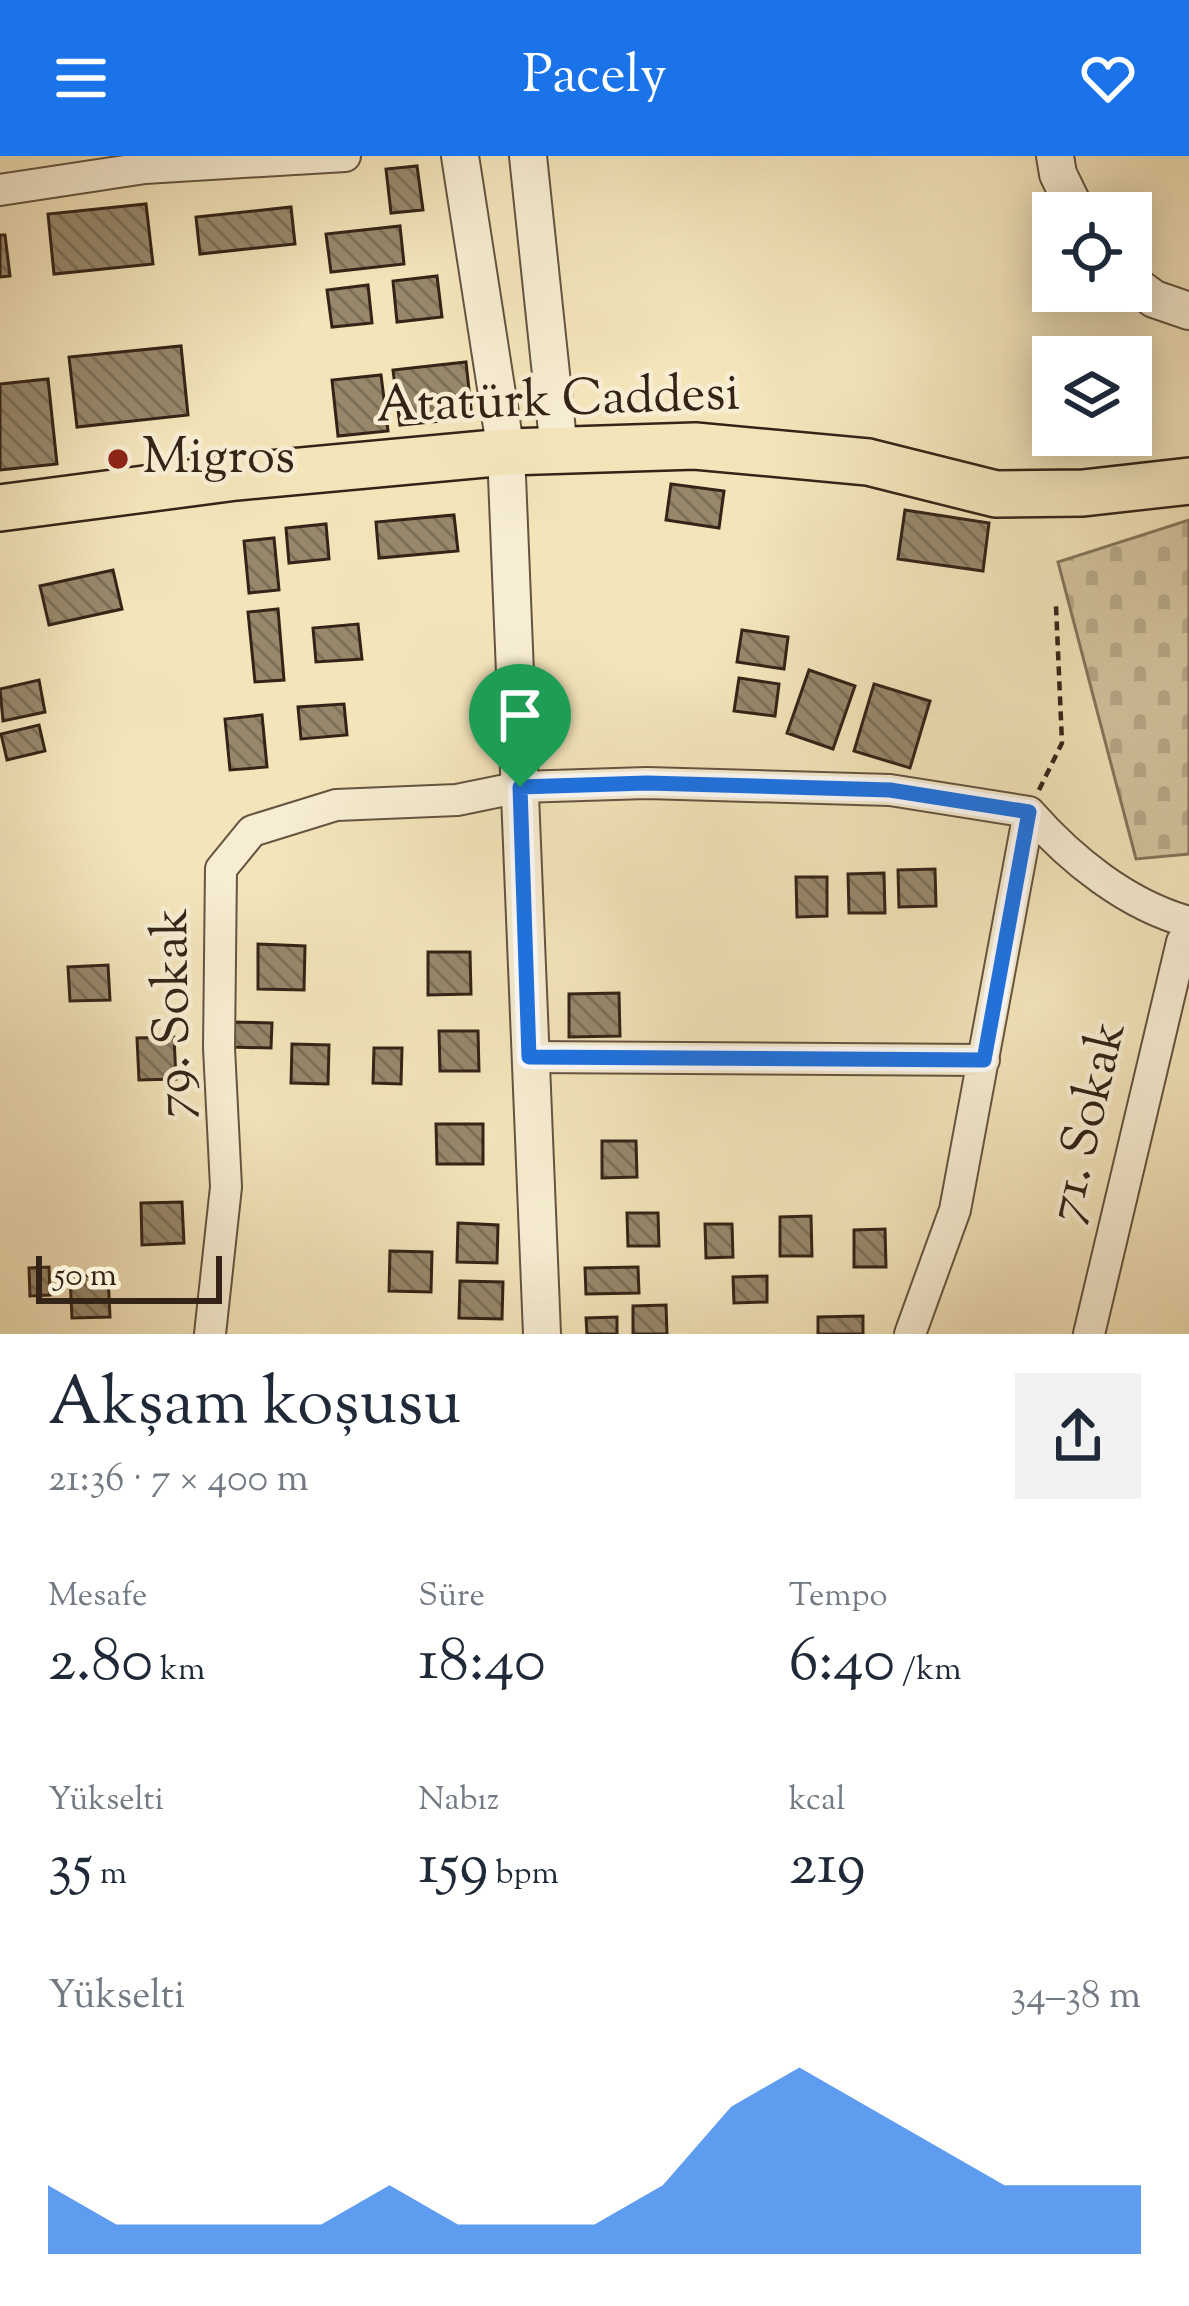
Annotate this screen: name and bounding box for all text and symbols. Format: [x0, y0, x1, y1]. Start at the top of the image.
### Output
text: Pacely [522, 39, 667, 117]
icon: menu [48, 45, 114, 111]
icon: heart [1075, 45, 1141, 111]
map controls [1032, 192, 1152, 456]
button: locate [1032, 192, 1152, 312]
button: layers [1032, 336, 1152, 456]
street label: Atatürk Caddesi [375, 359, 741, 445]
place label: Migros [142, 423, 295, 496]
marker: Migros [105, 446, 131, 472]
pin [469, 664, 571, 787]
icon: arrive [487, 682, 553, 748]
street label: 79. Sokak [137, 907, 213, 1119]
street label: 71. Sokak [1031, 1015, 1147, 1229]
scale bar [36, 1250, 222, 1303]
text: 50 m [54, 1253, 117, 1301]
text: Akşam koşusu [48, 1360, 461, 1455]
button: share [1015, 1373, 1141, 1499]
text: 21:36 · 7 × 400 m [48, 1453, 309, 1509]
text: Mesafe [48, 1573, 148, 1621]
text: Süre [418, 1573, 485, 1621]
text: Tempo [789, 1573, 888, 1621]
text: 2.80 [48, 1621, 153, 1708]
text: 18:40 [418, 1621, 546, 1708]
text: 6:40 [789, 1621, 895, 1708]
text: km [153, 1647, 205, 1695]
text: /km [895, 1647, 962, 1695]
text: Yükselti [48, 1777, 164, 1825]
text: Nabız [418, 1777, 499, 1825]
text: kcal [789, 1777, 845, 1825]
text: 35 [48, 1825, 93, 1912]
text: 159 [418, 1825, 488, 1912]
text: 219 [789, 1825, 866, 1912]
text: m [93, 1851, 127, 1899]
text: bpm [488, 1851, 559, 1899]
text: Yükselti [48, 1970, 185, 2026]
text: 34–38 m [1011, 1970, 1141, 2026]

